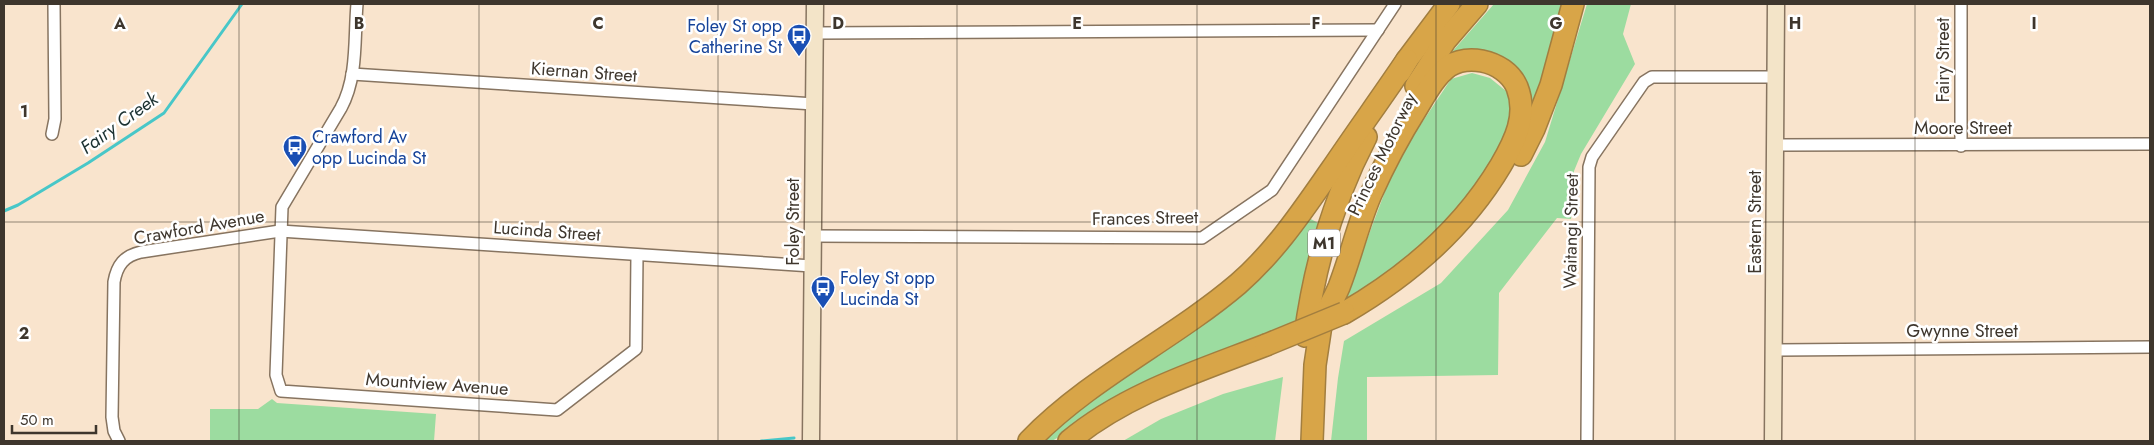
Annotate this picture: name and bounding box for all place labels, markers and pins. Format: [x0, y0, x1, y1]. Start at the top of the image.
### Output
place label: Foley St opp Catherine St [687, 13, 783, 60]
bus stop icon: Foley St opp Catherine St [786, 23, 812, 57]
place label: Crawford Av opp Lucinda St [312, 124, 427, 171]
bus stop icon: Crawford Av opp Lucinda St [282, 134, 308, 168]
place label: Foley St opp Lucinda St [840, 265, 935, 312]
bus stop icon: Foley St opp Lucinda St [810, 275, 836, 309]

